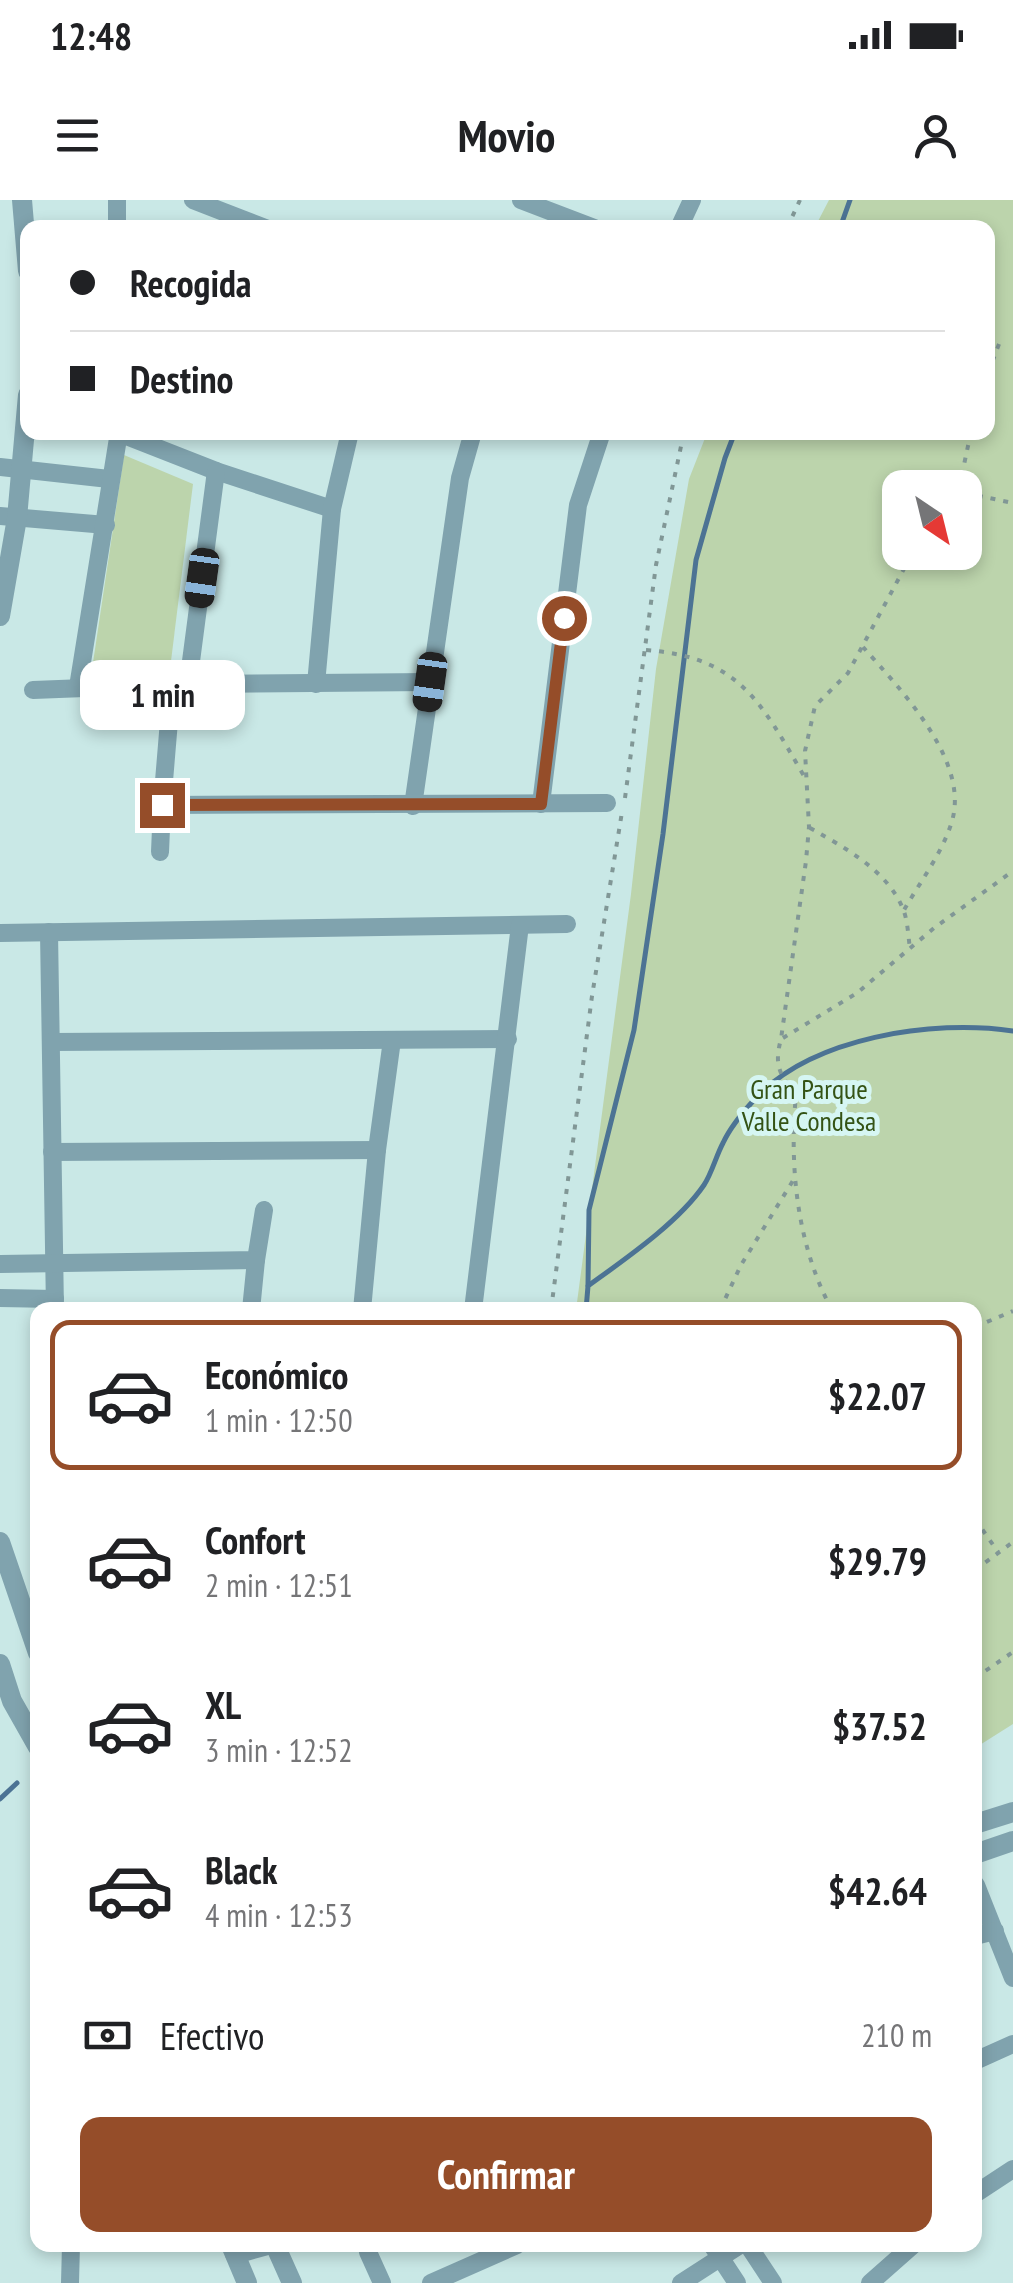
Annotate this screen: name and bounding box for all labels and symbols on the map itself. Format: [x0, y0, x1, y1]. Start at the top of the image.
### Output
north arrow [882, 470, 982, 570]
car [183, 546, 221, 610]
route start [542, 596, 587, 641]
car [411, 650, 449, 714]
callout: 1 min [80, 660, 244, 730]
route end [140, 783, 185, 828]
park label: Gran Parque Valle Condesa [741, 1070, 876, 1139]

